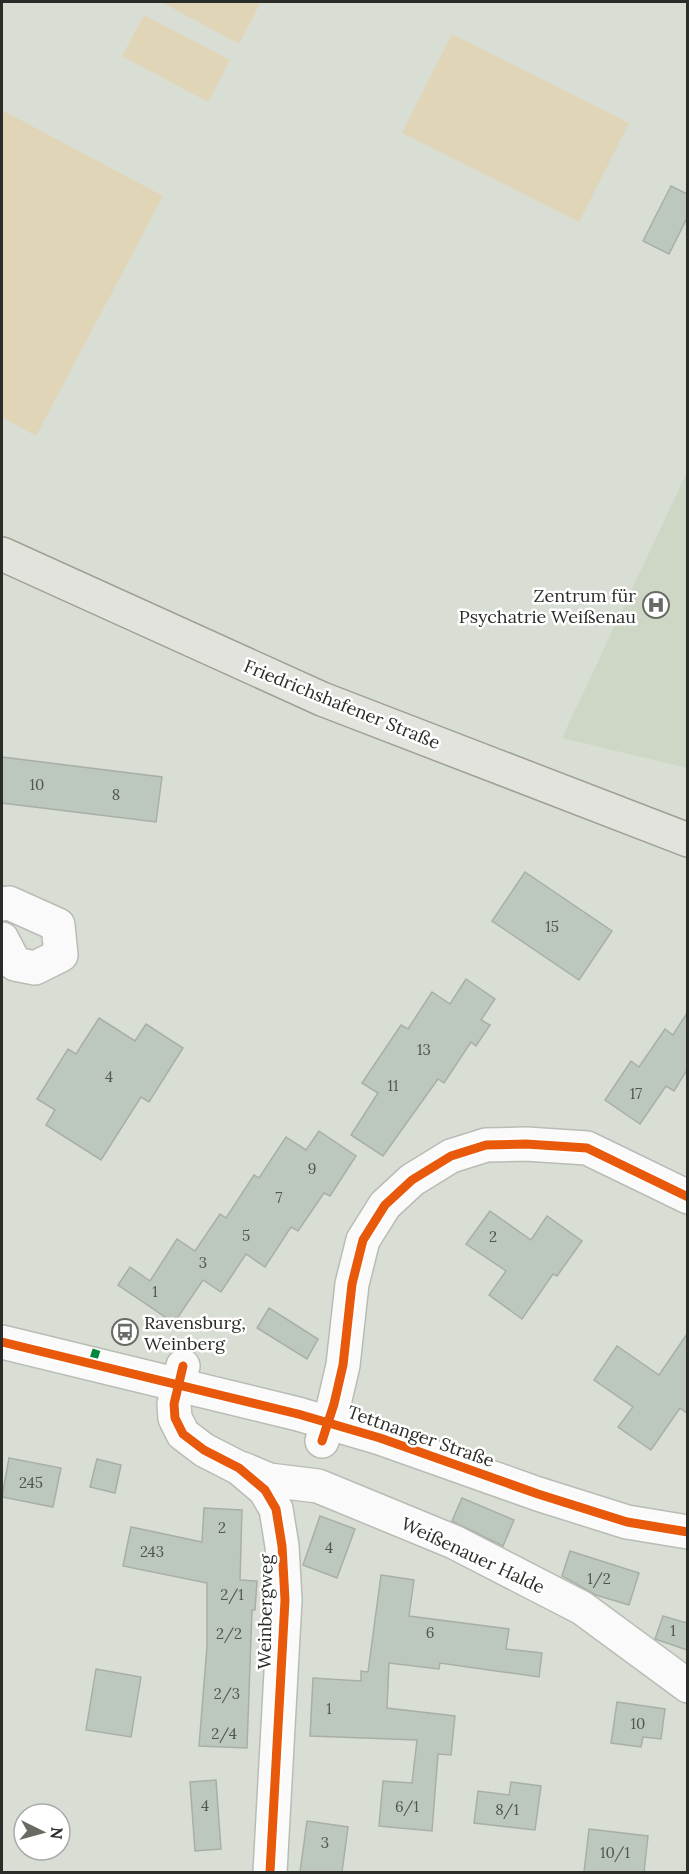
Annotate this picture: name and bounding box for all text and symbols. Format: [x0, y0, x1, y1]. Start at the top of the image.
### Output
place label: Zentrum für Psychatrie Weißenau [459, 584, 636, 628]
hospital icon: Zentrum für Psychatrie Weißenau [641, 590, 671, 620]
street label: Friedrichshafener Straße [241, 654, 444, 754]
house number: 10 [30, 775, 44, 794]
house number: 8 [112, 785, 120, 804]
house number: 15 [545, 917, 559, 936]
house number: 13 [417, 1040, 431, 1059]
house number: 4 [105, 1067, 113, 1086]
house number: 11 [388, 1076, 398, 1095]
house number: 17 [630, 1084, 642, 1103]
house number: 9 [308, 1159, 316, 1178]
house number: 7 [276, 1188, 283, 1207]
house number: 5 [242, 1226, 250, 1245]
house number: 2 [489, 1227, 497, 1246]
house number: 3 [199, 1253, 207, 1272]
house number: 1 [152, 1282, 158, 1301]
place label: Ravensburg, Weinberg [144, 1311, 246, 1355]
bus stop icon: Ravensburg, Weinberg [110, 1317, 140, 1347]
street label: Tettnanger Straße [345, 1400, 498, 1472]
house number: 245 [19, 1473, 43, 1492]
street label: Weißenauer Halde [398, 1512, 549, 1598]
house number: 2 [218, 1518, 226, 1537]
house number: 4 [325, 1538, 333, 1557]
house number: 243 [140, 1542, 164, 1561]
street label: Weinbergweg [252, 1553, 278, 1670]
house number: 1/2 [587, 1569, 611, 1589]
house number: 2/1 [220, 1585, 244, 1605]
house number: 1 [670, 1621, 676, 1640]
house number: 6 [426, 1623, 434, 1642]
house number: 2/2 [216, 1624, 242, 1644]
house number: 2/3 [214, 1684, 240, 1704]
house number: 1 [326, 1699, 332, 1718]
house number: 10 [631, 1714, 645, 1733]
house number: 2/4 [211, 1724, 237, 1744]
house number: 4 [201, 1796, 209, 1815]
house number: 6/1 [395, 1797, 419, 1817]
house number: 8/1 [495, 1800, 519, 1820]
north arrow [12, 1802, 72, 1862]
text: N [46, 1826, 67, 1840]
house number: 3 [321, 1833, 329, 1852]
house number: 10/1 [600, 1843, 630, 1863]

